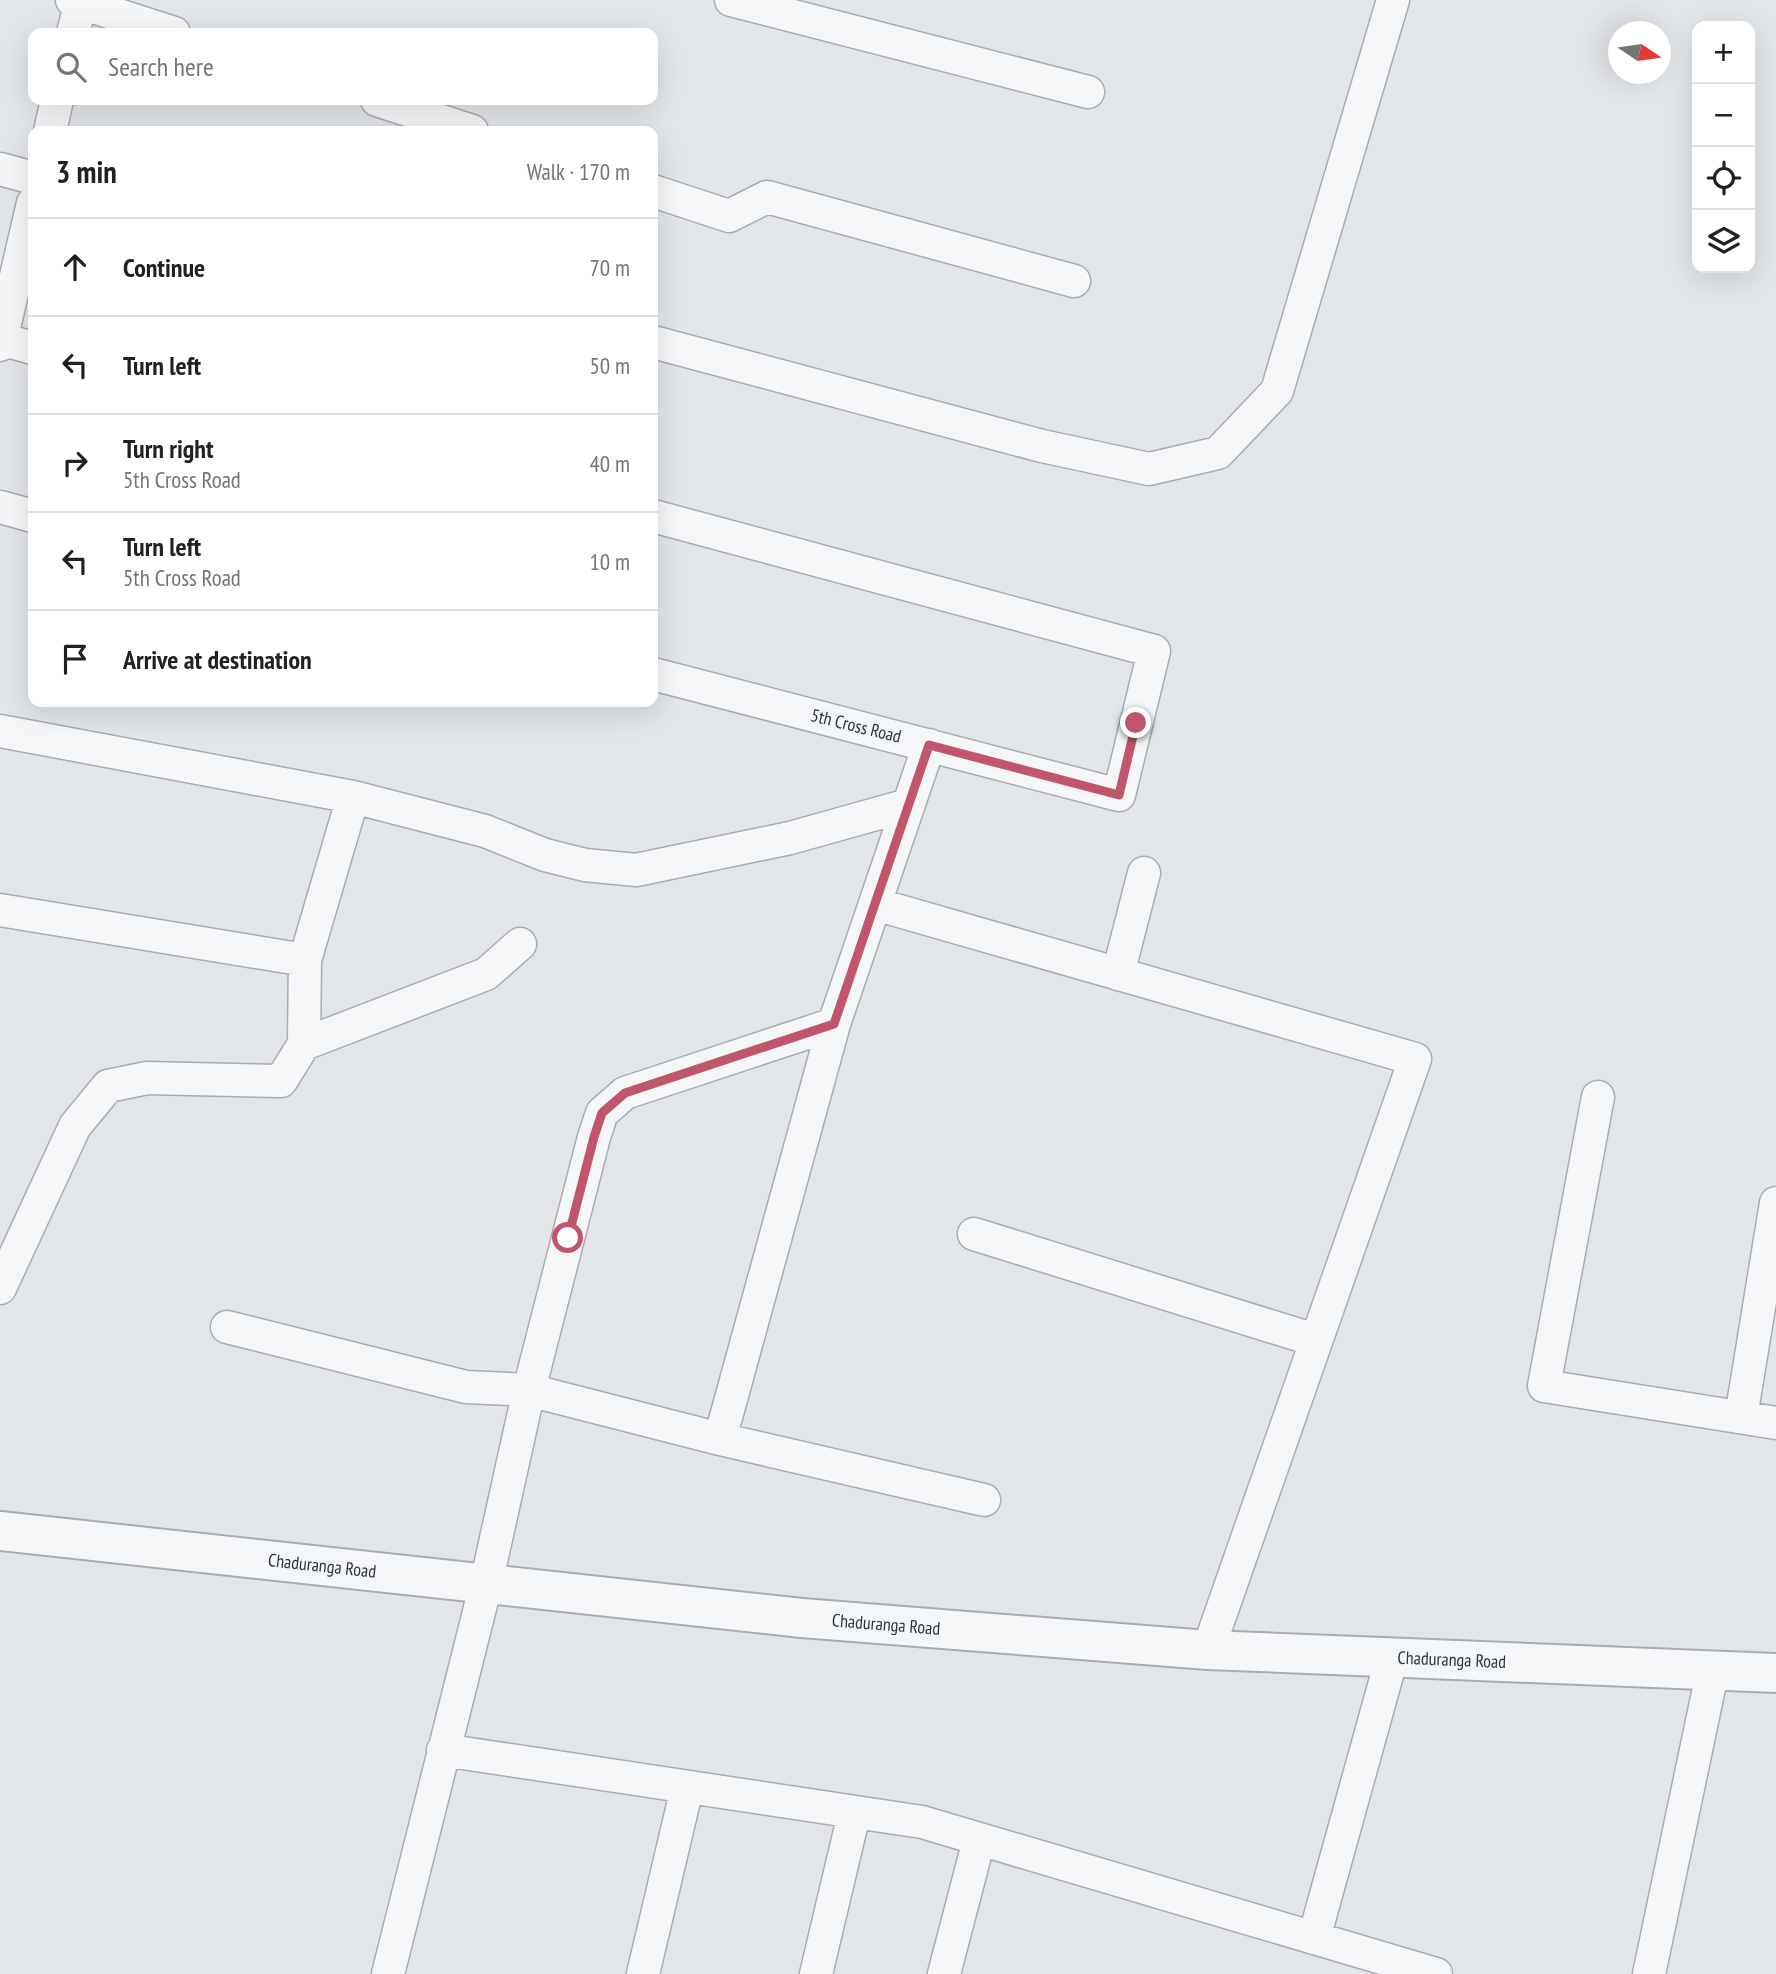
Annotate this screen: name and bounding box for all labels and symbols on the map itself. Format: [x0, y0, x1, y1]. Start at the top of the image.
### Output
north arrow [1608, 21, 1671, 84]
street label: 5th Cross Road [809, 703, 904, 748]
route end [1120, 707, 1151, 738]
route start [552, 1222, 583, 1253]
street label: Chaduranga Road [267, 1548, 377, 1583]
street label: Chaduranga Road [831, 1608, 941, 1640]
street label: Chaduranga Road [1397, 1646, 1507, 1673]

